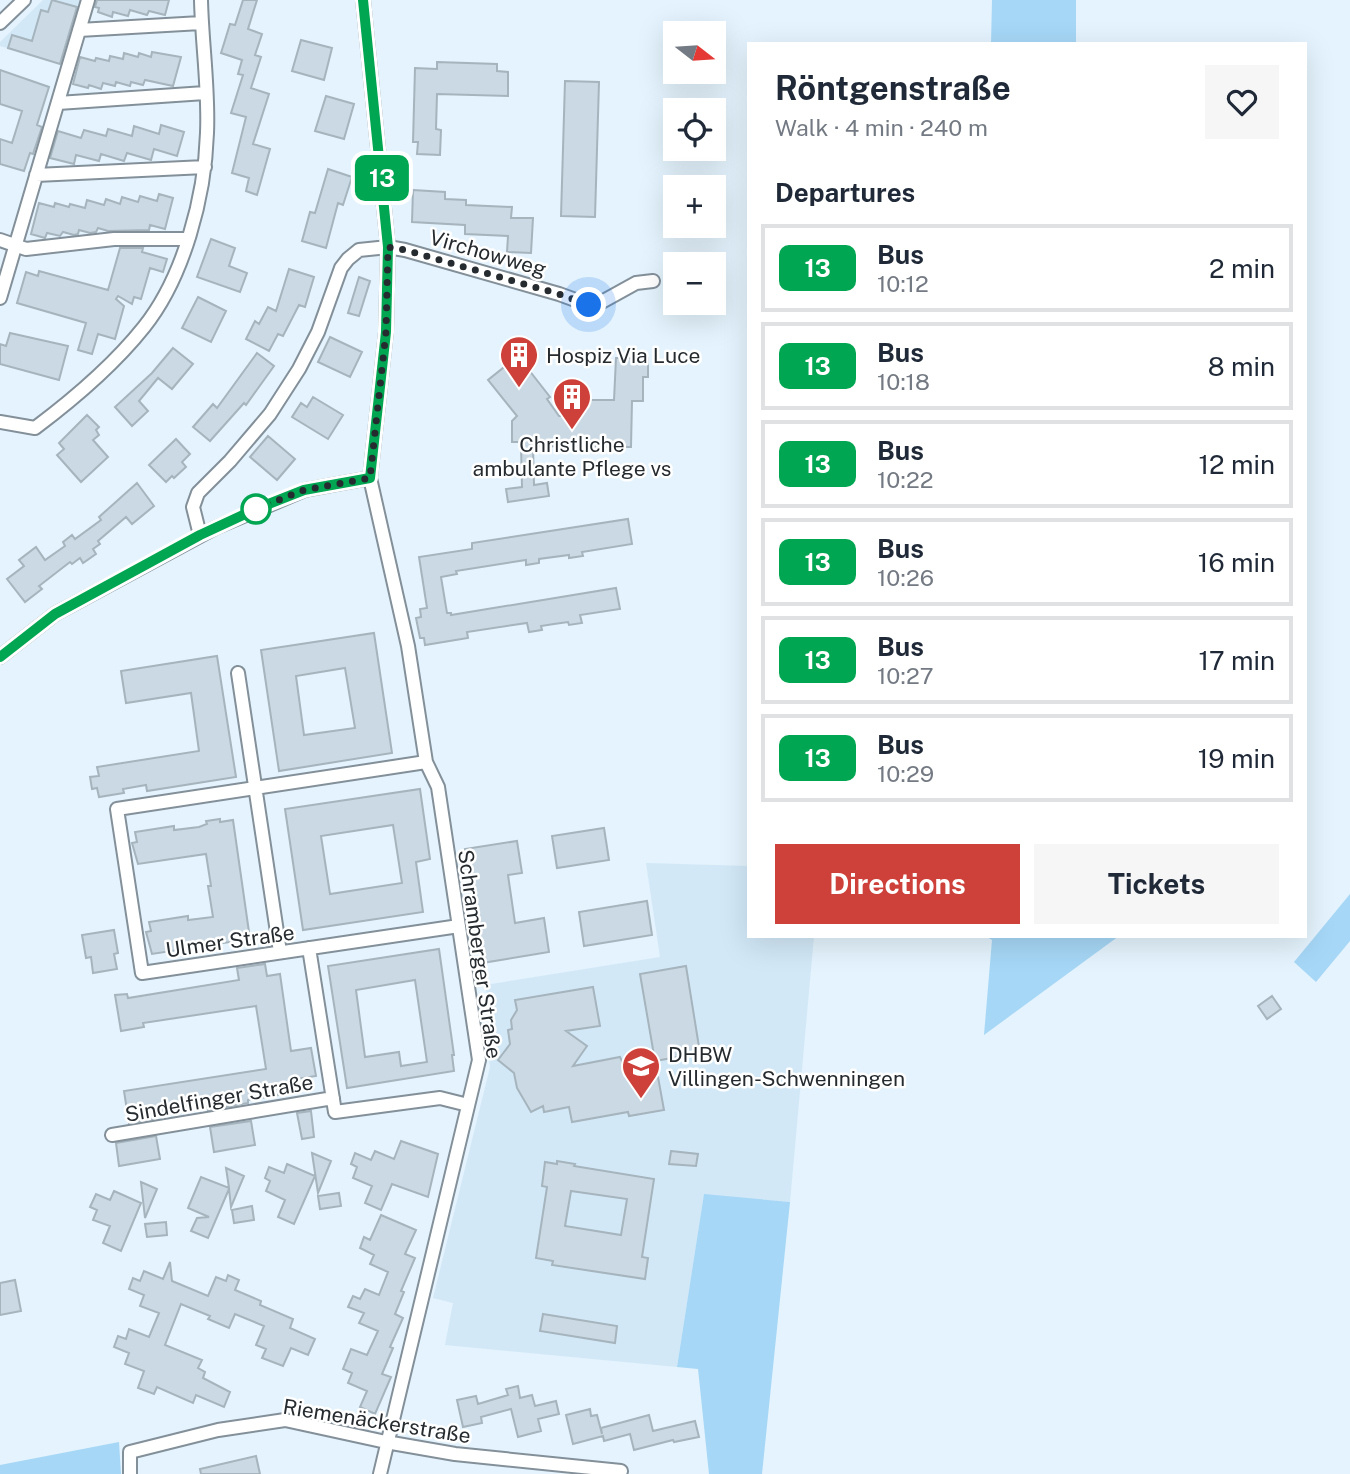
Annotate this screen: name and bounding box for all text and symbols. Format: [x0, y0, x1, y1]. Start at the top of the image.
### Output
north arrow [663, 21, 726, 84]
map controls [663, 21, 726, 315]
button: heart [1205, 65, 1279, 139]
text: Röntgenstraße [775, 69, 1011, 107]
button: locate [663, 98, 726, 161]
text: Walk · 4 min · 240 m [775, 114, 988, 141]
line badge: 13 [350, 155, 414, 201]
text: 13 [369, 164, 395, 192]
button: + [663, 175, 726, 238]
text: Departures [775, 177, 915, 208]
street label: Virchowweg [427, 224, 549, 282]
text: Bus [877, 239, 924, 270]
button: − [663, 252, 726, 315]
text: 2 min [1209, 253, 1275, 284]
text: 13 [804, 254, 831, 282]
text: 10:12 [877, 270, 929, 297]
your location [571, 287, 606, 322]
building icon: Hospiz Via Luce [498, 334, 540, 389]
text: Bus [877, 337, 924, 368]
place label: Hospiz Via Luce [546, 343, 700, 368]
text: 8 min [1208, 351, 1275, 382]
text: 13 [804, 352, 831, 380]
text: 10:18 [877, 368, 930, 395]
building icon: Christliche ambulante Pflege vs [551, 376, 593, 431]
place label: Christliche ambulante Pflege vs [473, 432, 671, 481]
text: Bus [877, 435, 924, 466]
text: 12 min [1199, 449, 1275, 480]
text: 13 [804, 450, 831, 478]
text: 10:22 [877, 466, 934, 493]
unlabelled marker [241, 494, 271, 524]
text: Bus [877, 533, 924, 564]
text: 16 min [1198, 547, 1275, 578]
text: 13 [804, 548, 831, 576]
text: 10:26 [877, 564, 934, 591]
text: Bus [877, 631, 924, 662]
text: 17 min [1198, 645, 1275, 676]
text: 13 [804, 646, 831, 674]
text: 10:27 [877, 662, 934, 689]
text: Bus [877, 729, 924, 760]
text: 19 min [1198, 743, 1275, 774]
text: 13 [804, 744, 831, 772]
text: 10:29 [877, 760, 934, 787]
button: Directions [775, 844, 1020, 924]
button: Tickets [1034, 844, 1279, 924]
street label: Schramberger Straße [453, 848, 507, 1060]
street label: Ulmer Straße [164, 920, 296, 962]
place label: DHBW Villingen-Schwenningen [668, 1042, 905, 1091]
school or university icon: DHBW Villingen-Schwenningen [620, 1045, 662, 1100]
street label: Sindelfinger Straße [123, 1069, 315, 1127]
street label: Riemenäckerstraße [281, 1394, 473, 1448]

